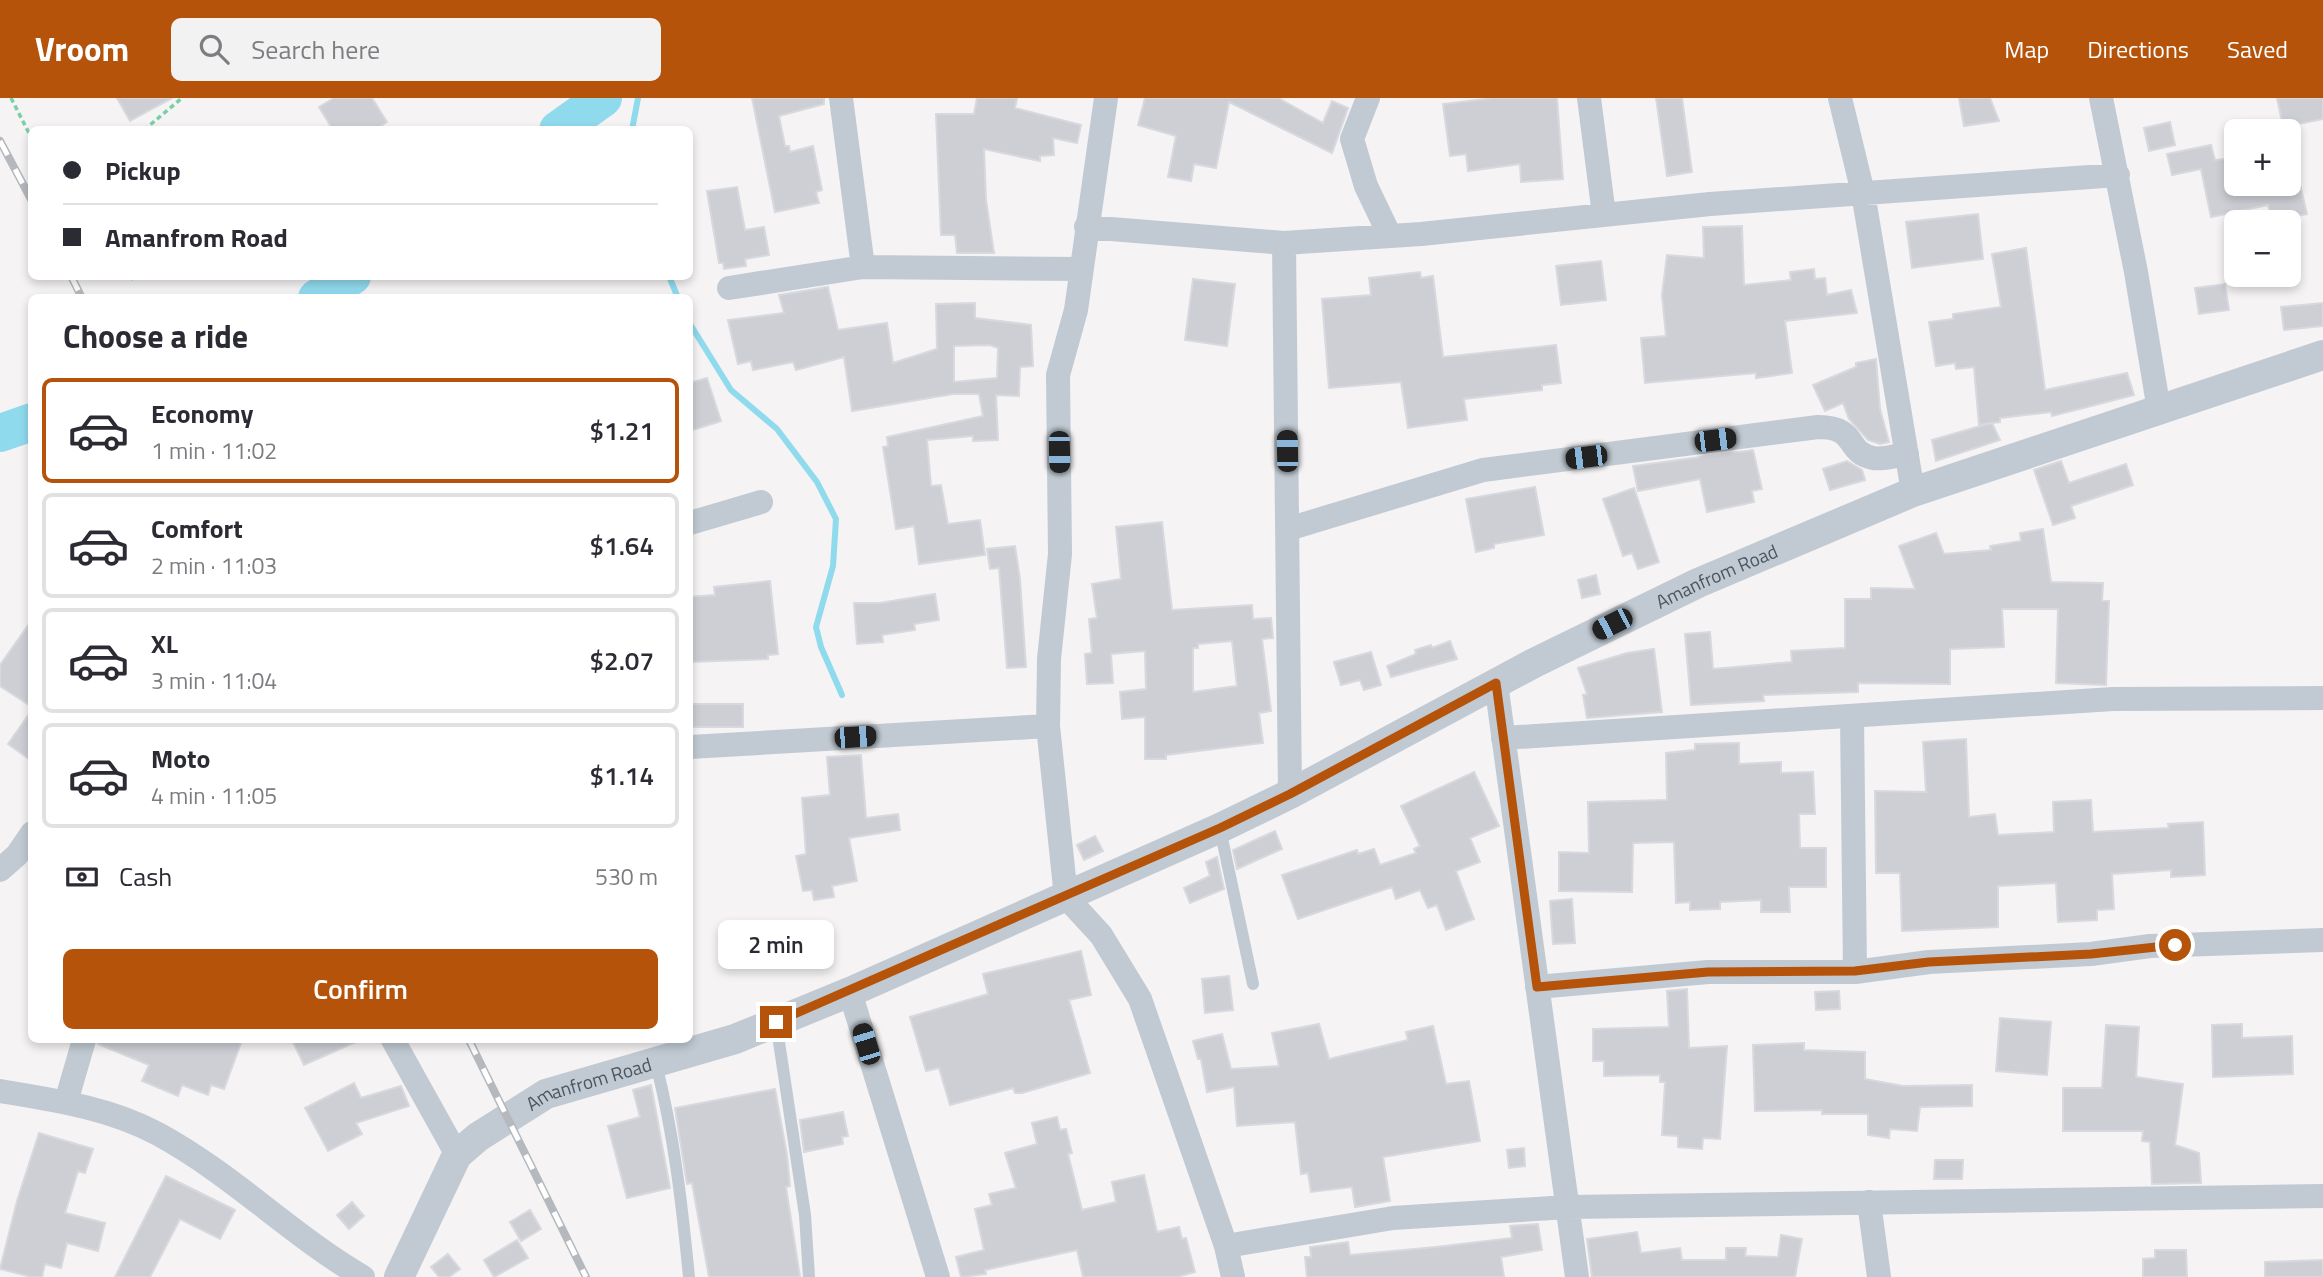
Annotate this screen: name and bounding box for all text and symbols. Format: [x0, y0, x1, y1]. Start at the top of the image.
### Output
search box [171, 18, 661, 81]
text: Vroom [35, 24, 129, 74]
icon: search [195, 30, 233, 68]
text: Search here [251, 30, 380, 69]
text: Map [2004, 31, 2049, 67]
text: Directions [2087, 31, 2189, 67]
text: Saved [2227, 31, 2288, 67]
map controls [2224, 119, 2301, 287]
button: + [2224, 119, 2301, 196]
text: Pickup [105, 151, 181, 190]
button: − [2224, 210, 2301, 287]
text: Amanfrom Road [105, 218, 288, 257]
text: Choose a ride [63, 312, 248, 360]
text: Economy [151, 394, 253, 433]
icon: car [67, 399, 130, 462]
text: $1.21 [590, 411, 654, 450]
car [1693, 427, 1738, 453]
car [1277, 430, 1298, 472]
car [1049, 431, 1070, 473]
text: 1 min · 11:02 [151, 433, 277, 468]
car [1564, 444, 1609, 470]
text: Comfort [151, 509, 243, 548]
icon: car [67, 514, 130, 577]
text: $1.64 [590, 526, 654, 565]
street label: Amanfrom Road [1650, 536, 1782, 616]
text: 2 min · 11:03 [151, 548, 277, 583]
car [1589, 605, 1636, 643]
text: XL [151, 624, 178, 663]
icon: car [67, 629, 130, 692]
text: $2.07 [590, 641, 654, 680]
text: 3 min · 11:04 [151, 663, 277, 698]
car [834, 725, 877, 749]
text: Moto [151, 739, 210, 778]
icon: car [67, 744, 130, 807]
text: $1.14 [590, 756, 654, 795]
text: 4 min · 11:05 [151, 778, 277, 813]
text: Cash [119, 857, 172, 896]
icon: cash [63, 858, 101, 896]
text: 530 m [595, 859, 658, 894]
callout: 2 min [718, 920, 834, 970]
text: 2 min [748, 927, 804, 962]
route start [2159, 929, 2191, 961]
button: Confirm [63, 949, 658, 1029]
route end [760, 1006, 792, 1038]
car [850, 1021, 883, 1067]
street label: Amanfrom Road [520, 1049, 655, 1117]

